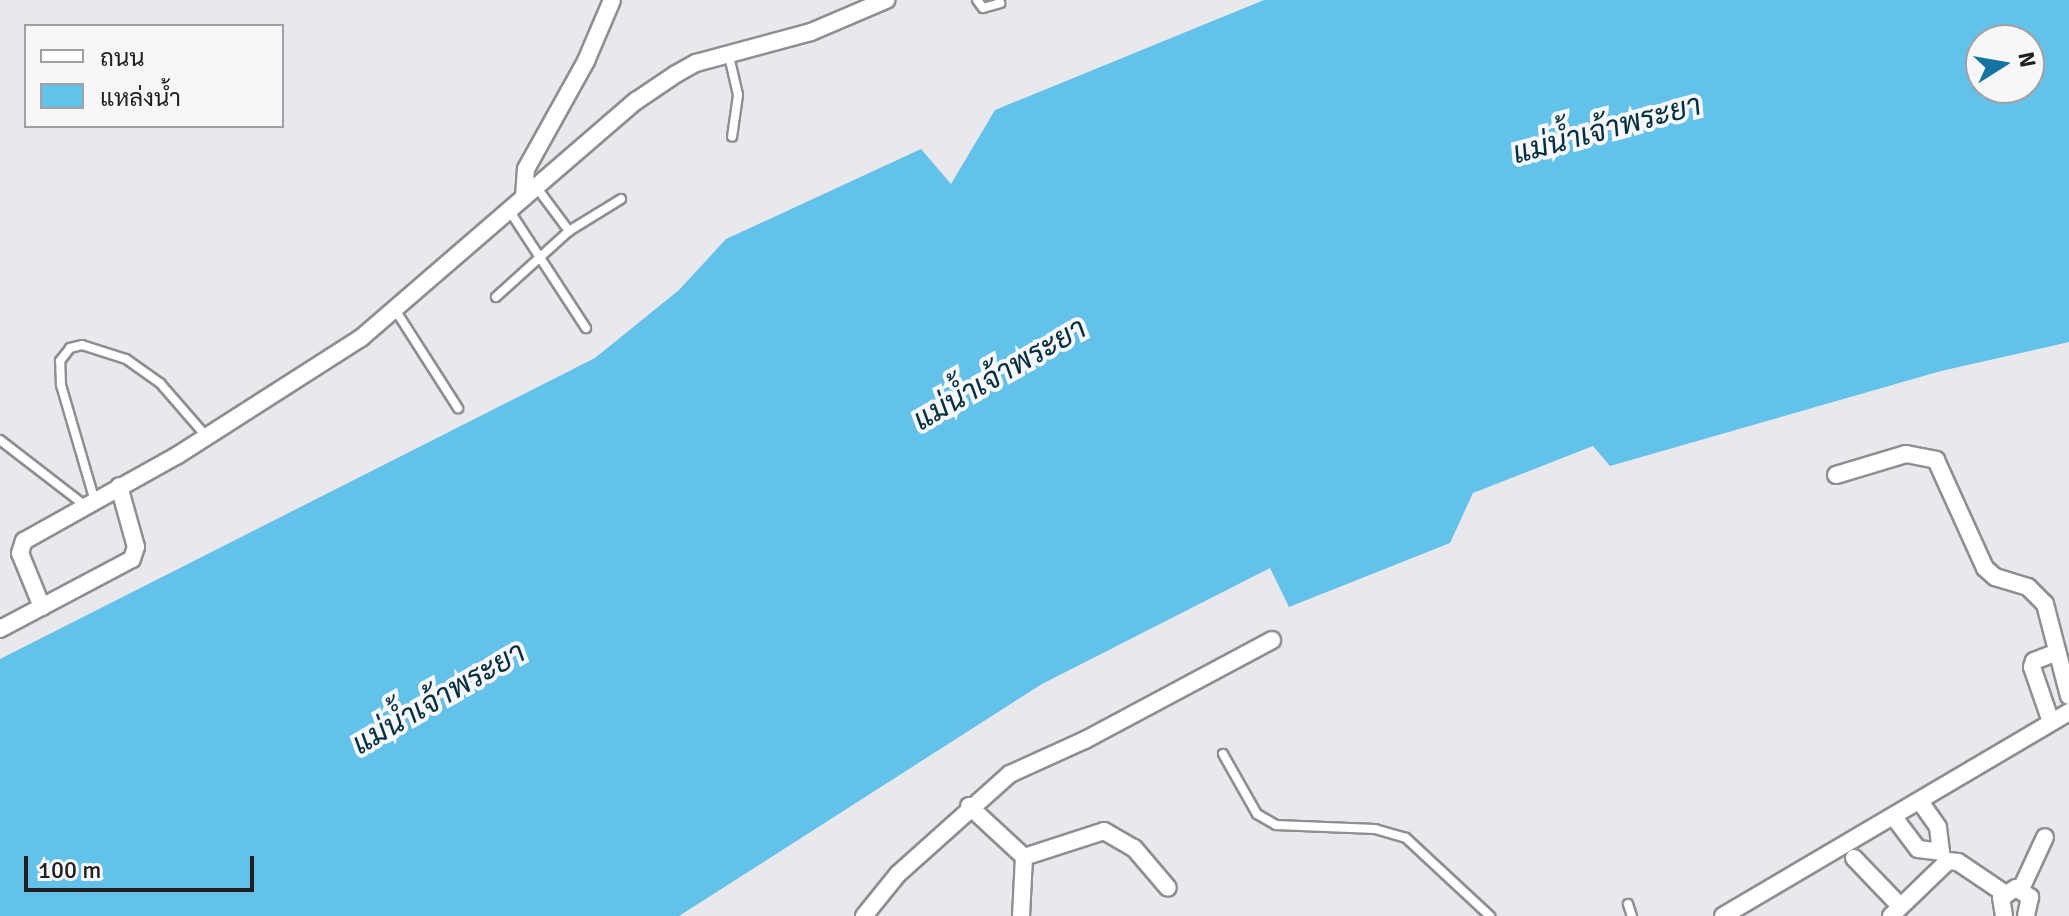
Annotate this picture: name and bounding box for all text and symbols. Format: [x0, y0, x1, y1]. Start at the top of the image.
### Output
legend [24, 24, 284, 128]
north arrow [1965, 24, 2045, 104]
text: ถนน [100, 43, 145, 73]
text: N [2012, 50, 2042, 70]
text: แหล่งน้ำ [100, 83, 181, 113]
water label: แม่น้ำเจ้าพระยา [1509, 88, 1705, 172]
water label: แม่น้ำเจ้าพระยา [907, 311, 1093, 439]
water label: แม่น้ำเจ้าพระยา [346, 635, 532, 763]
scale bar [28, 840, 258, 890]
text: 100 m [38, 855, 101, 885]

